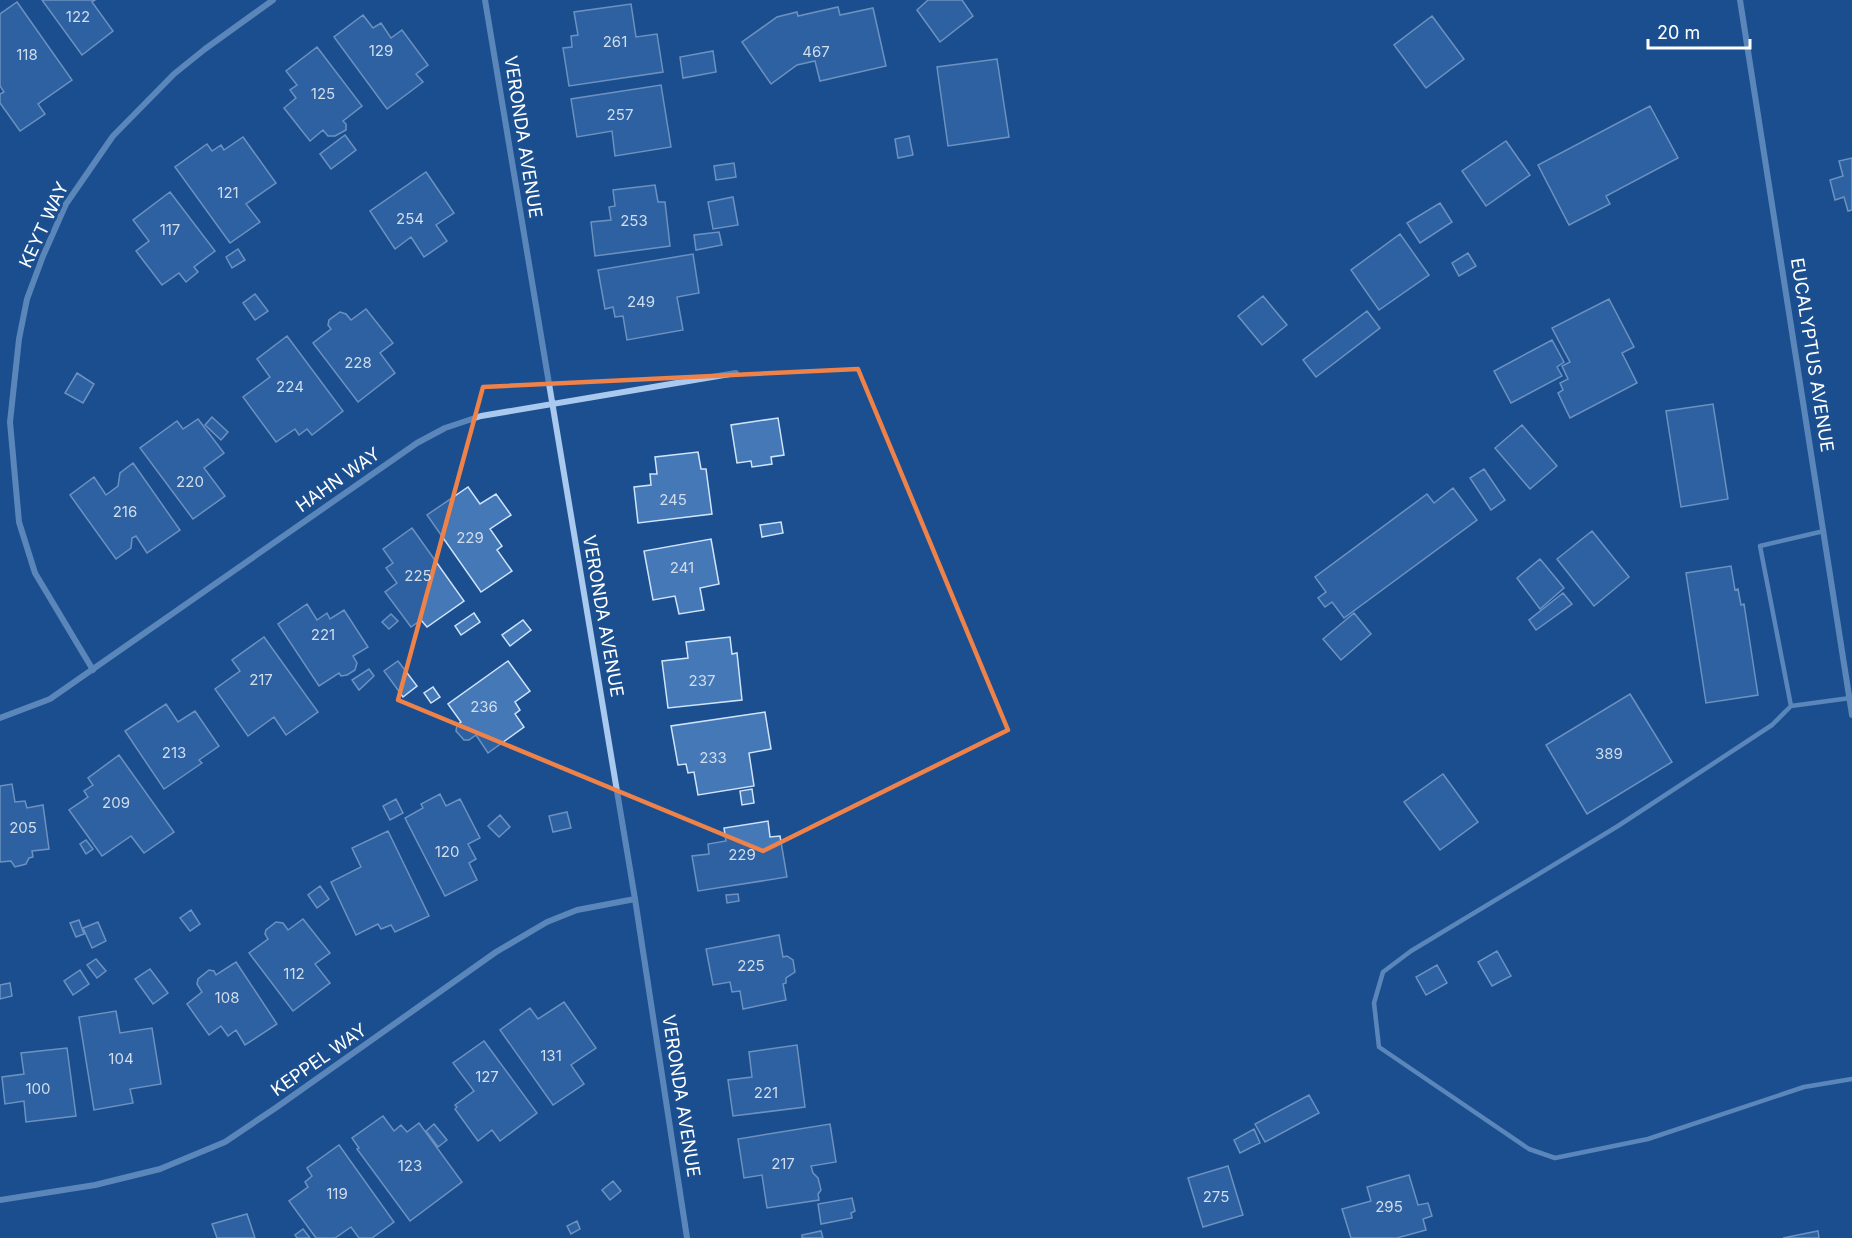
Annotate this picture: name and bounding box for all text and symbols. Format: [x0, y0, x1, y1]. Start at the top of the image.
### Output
house number: 122 [66, 7, 90, 26]
scale bar [1648, 12, 1750, 50]
text: 20 m [1657, 22, 1700, 43]
house number: 261 [603, 32, 627, 51]
house number: 129 [369, 41, 393, 60]
house number: 467 [802, 42, 830, 61]
house number: 118 [16, 45, 38, 64]
street label: VERONDA AVENUE [500, 54, 547, 220]
house number: 125 [311, 84, 335, 103]
house number: 257 [607, 105, 633, 124]
street label: KEYT WAY [15, 179, 73, 271]
house number: 121 [217, 183, 239, 202]
house number: 254 [396, 209, 424, 228]
house number: 253 [620, 211, 648, 230]
house number: 117 [160, 220, 180, 239]
street label: EUCALYPTUS AVENUE [1787, 256, 1838, 454]
house number: 249 [627, 292, 655, 311]
house number: 228 [344, 353, 372, 372]
house number: 224 [276, 377, 304, 396]
street label: HAHN WAY [292, 443, 384, 516]
house number: 220 [176, 472, 204, 491]
house number: 245 [659, 490, 687, 509]
house number: 216 [113, 502, 137, 521]
house number: 229 [456, 528, 484, 547]
street label: VERONDA AVENUE [579, 533, 628, 699]
house number: 241 [670, 558, 694, 577]
house number: 225 [404, 566, 432, 585]
house number: 221 [311, 625, 335, 644]
house number: 217 [249, 670, 273, 689]
house number: 237 [689, 671, 715, 690]
house number: 236 [470, 697, 498, 716]
house number: 213 [162, 743, 186, 762]
house number: 389 [1595, 744, 1623, 763]
house number: 233 [699, 748, 727, 767]
house number: 209 [102, 793, 130, 812]
house number: 205 [9, 818, 37, 837]
house number: 120 [435, 842, 459, 861]
house number: 229 [728, 845, 756, 864]
house number: 225 [737, 956, 765, 975]
house number: 112 [283, 964, 305, 983]
house number: 108 [215, 988, 239, 1007]
street label: VERONDA AVENUE [658, 1013, 705, 1179]
street label: KEPPEL WAY [267, 1019, 371, 1100]
house number: 131 [540, 1046, 562, 1065]
house number: 104 [108, 1049, 134, 1068]
house number: 127 [475, 1067, 499, 1086]
house number: 100 [25, 1079, 51, 1098]
house number: 221 [754, 1083, 778, 1102]
house number: 217 [771, 1154, 795, 1173]
house number: 123 [398, 1156, 422, 1175]
house number: 119 [326, 1184, 348, 1203]
house number: 275 [1203, 1187, 1229, 1206]
house number: 295 [1375, 1197, 1403, 1216]

